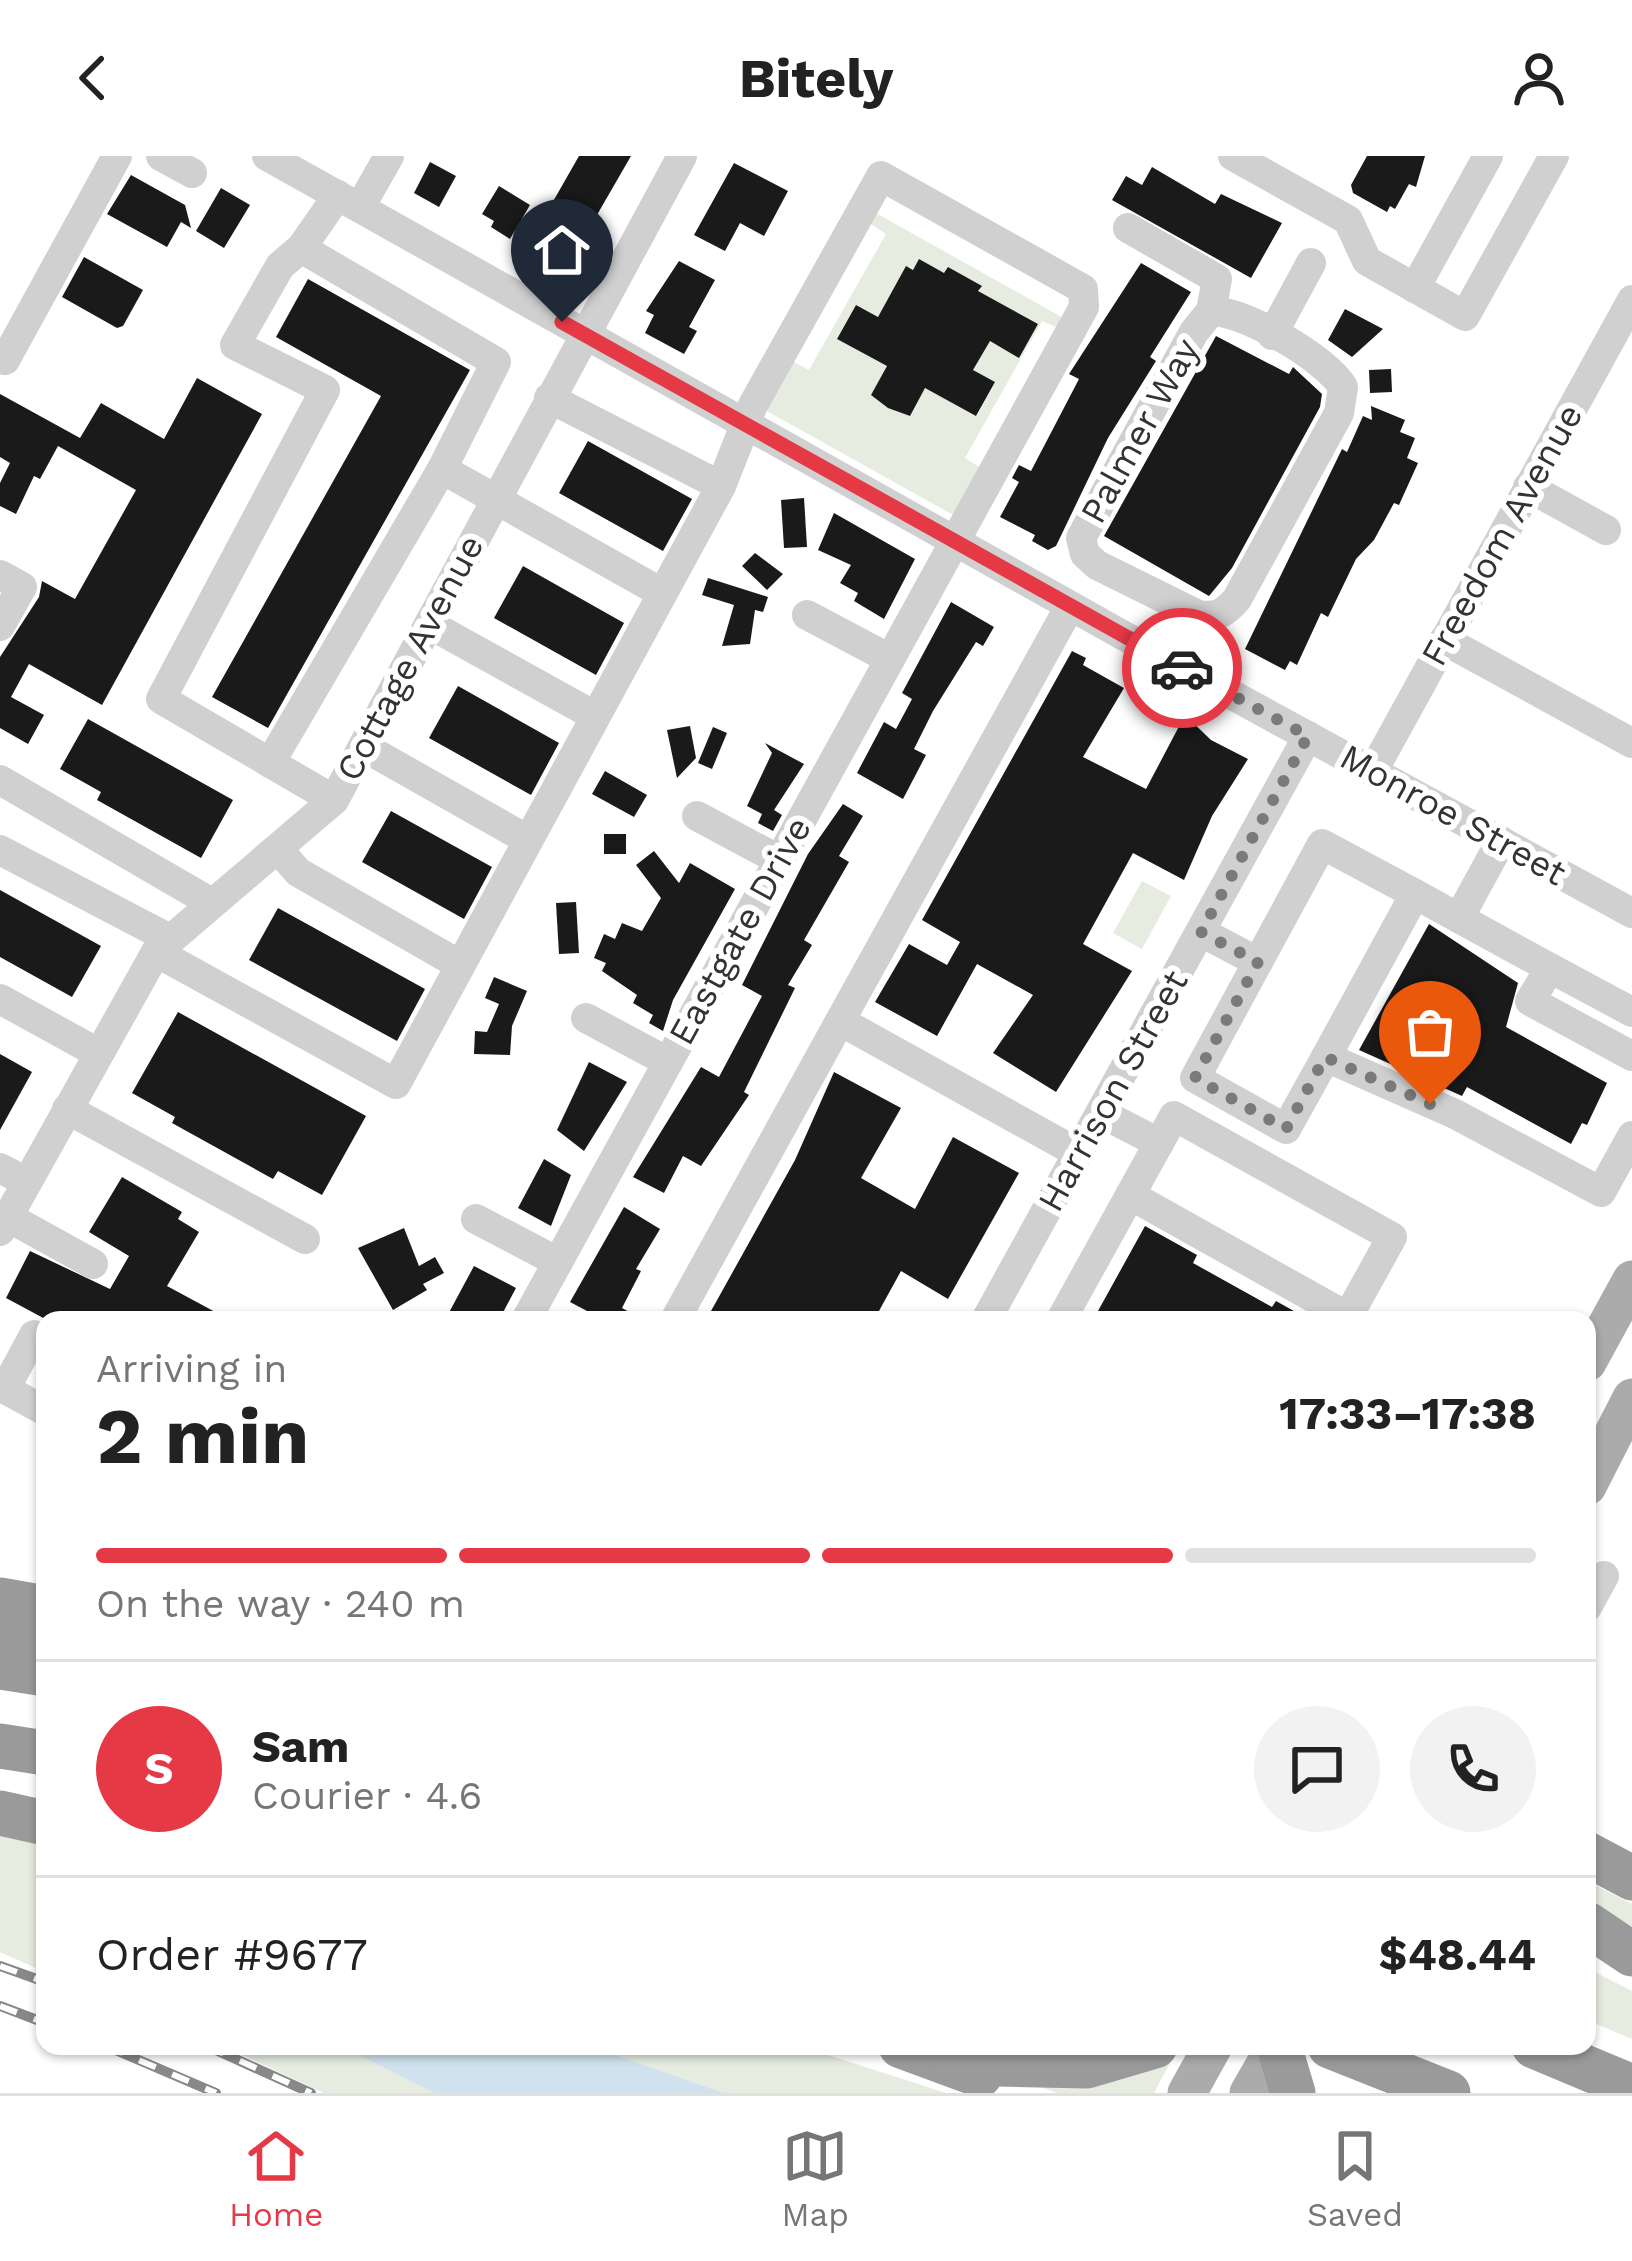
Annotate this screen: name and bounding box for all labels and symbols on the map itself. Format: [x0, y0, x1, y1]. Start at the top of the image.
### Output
pin [511, 199, 613, 322]
street label: Palmer Way [1072, 331, 1208, 531]
street label: Freedom Avenue [1413, 397, 1591, 673]
street label: Cottage Avenue [328, 528, 492, 788]
courier [1122, 608, 1242, 728]
street label: Monroe Street [1333, 736, 1573, 894]
street label: Eastgate Drive [660, 810, 820, 1052]
street label: Harrison Street [1029, 963, 1197, 1219]
pin [1379, 981, 1481, 1104]

